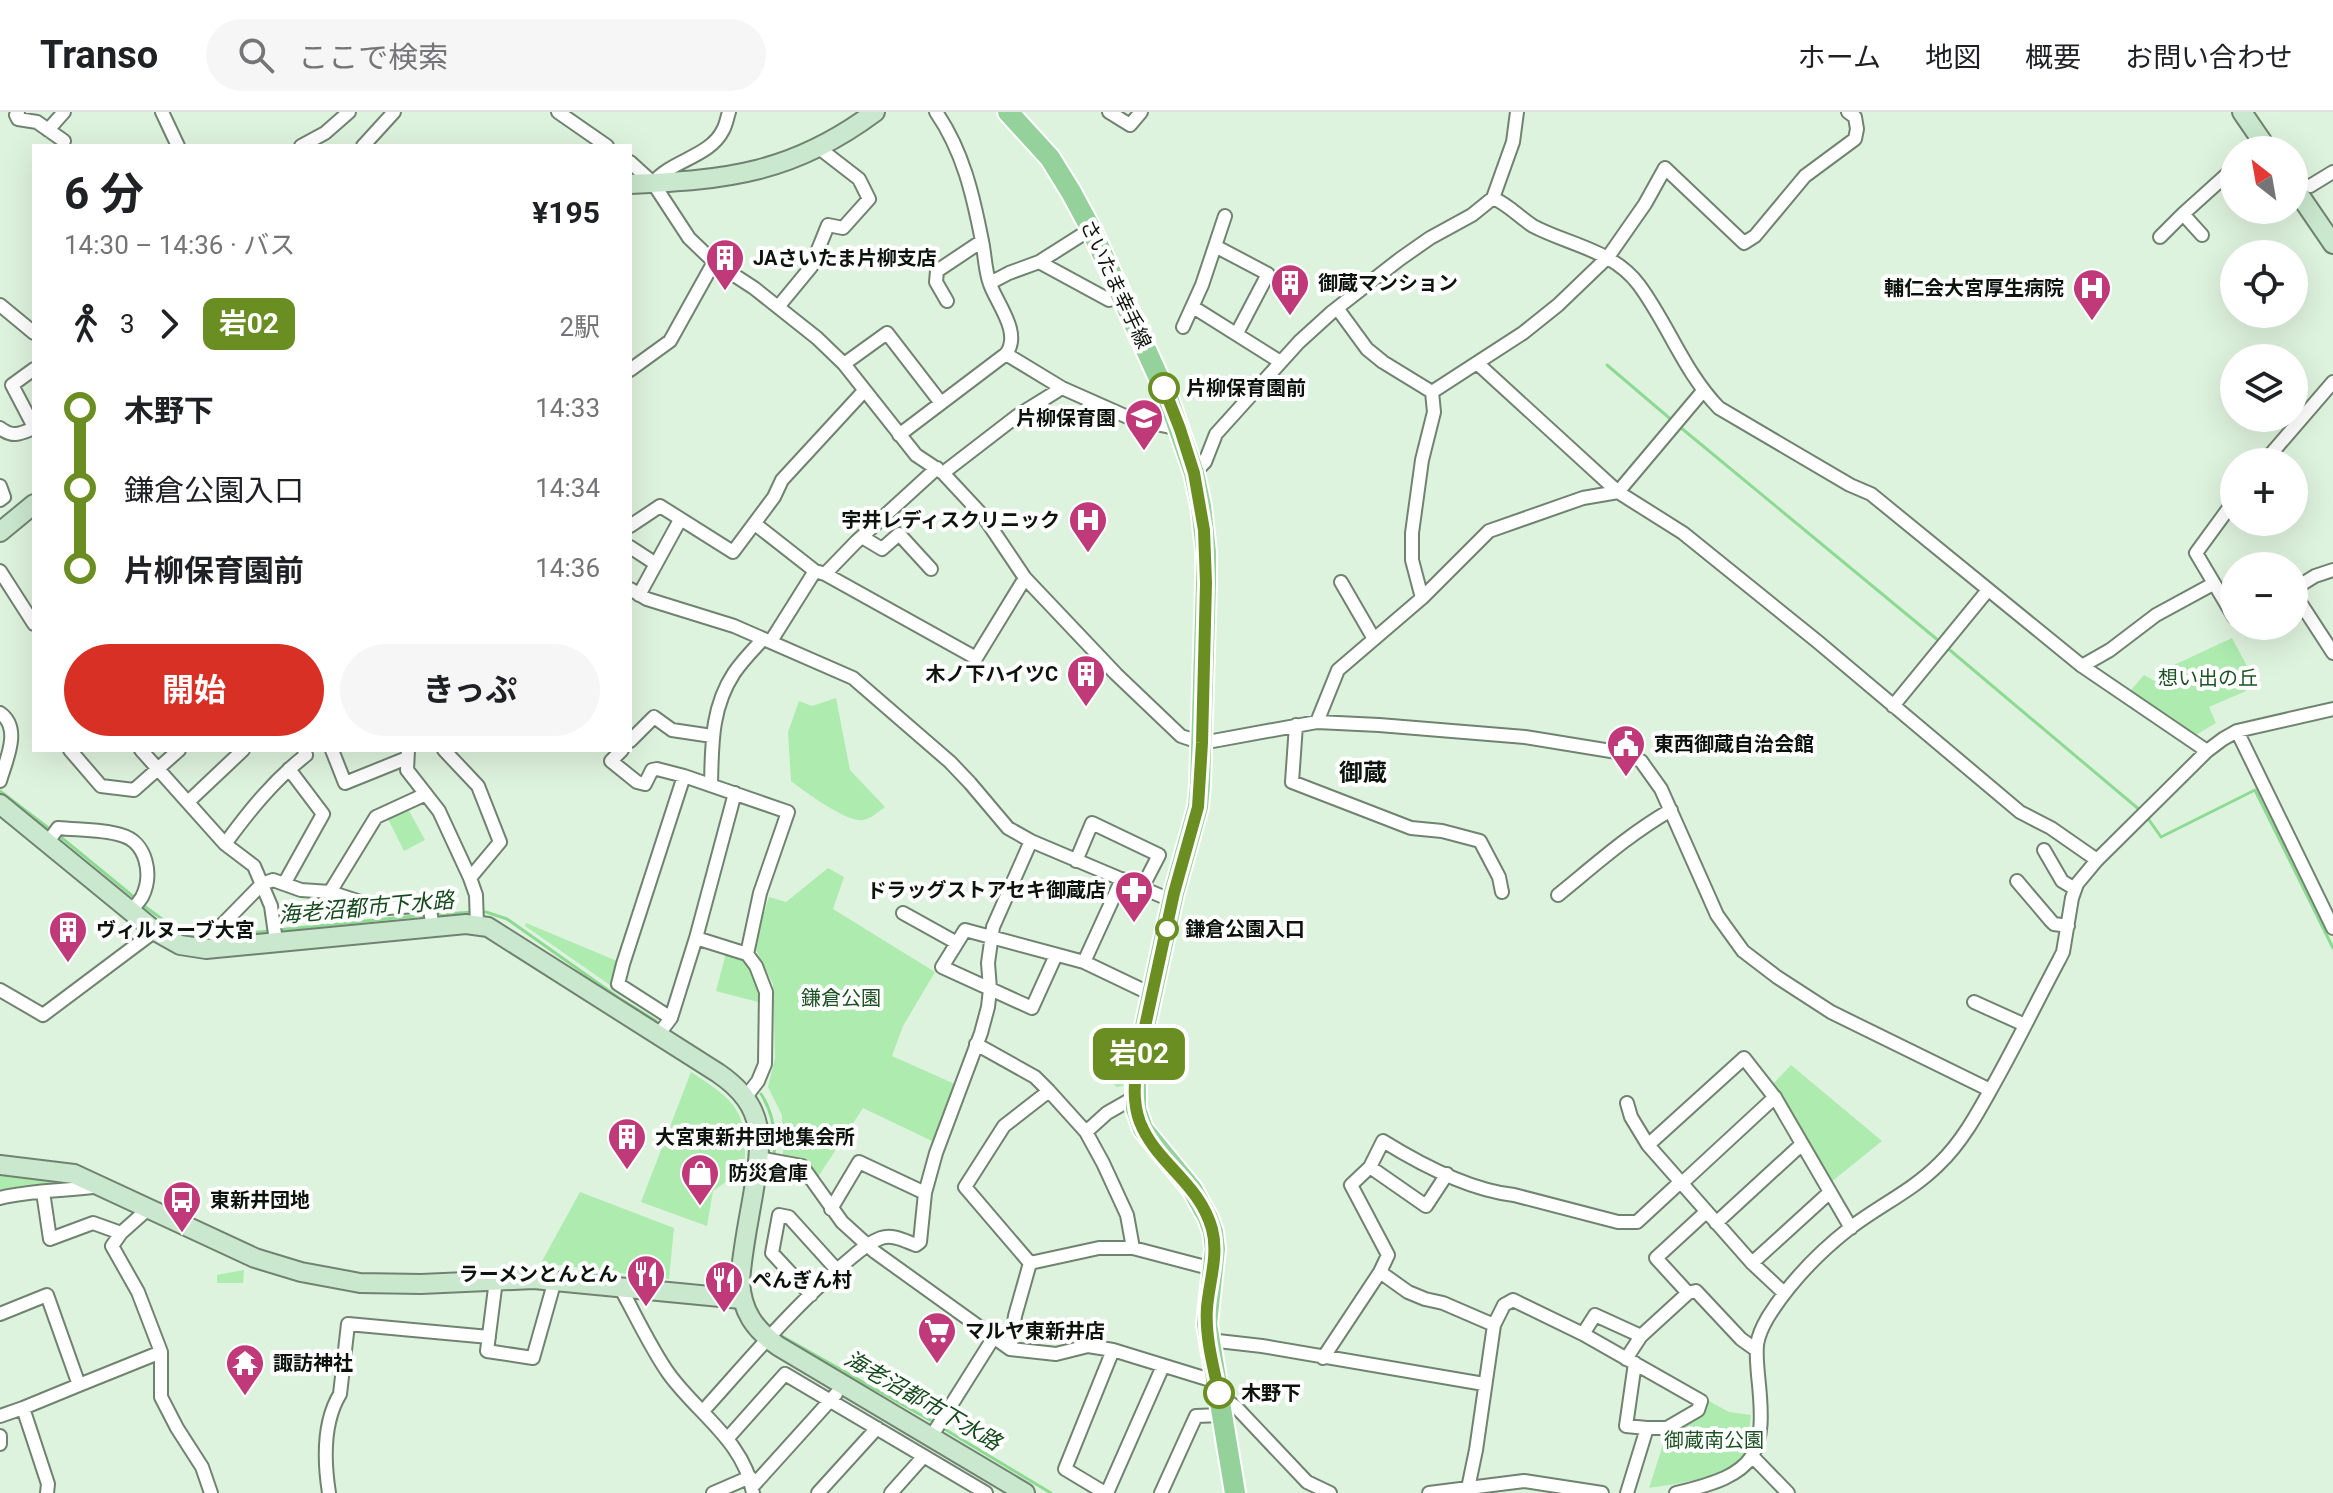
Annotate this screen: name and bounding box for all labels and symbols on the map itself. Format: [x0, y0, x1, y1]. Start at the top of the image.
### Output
north arrow [2220, 136, 2308, 224]
street label: さいたま幸手線 [1076, 216, 1156, 352]
building icon: JAさいたま片柳支店 [704, 237, 746, 292]
place label: JAさいたま片柳支店 [753, 246, 937, 270]
building icon: 御蔵マンション [1269, 262, 1311, 317]
hospital icon: 輔仁会大宮厚生病院 [2071, 267, 2113, 322]
place label: 御蔵マンション [1318, 271, 1458, 295]
place label: 輔仁会大宮厚生病院 [1884, 276, 2064, 300]
marker: 片柳保育園前 [1149, 373, 1179, 403]
place label: 片柳保育園前 [1186, 376, 1306, 400]
school or university icon: 片柳保育園 [1123, 397, 1165, 452]
place label: 片柳保育園 [1016, 406, 1116, 430]
hospital icon: 宇井レディスクリニック [1067, 499, 1109, 554]
place label: 宇井レディスクリニック [841, 508, 1060, 532]
building icon: 木ノ下ハイツC [1065, 653, 1107, 708]
place label: 木ノ下ハイツC [925, 662, 1058, 686]
park label: 想い出の丘 [2158, 666, 2258, 690]
public building icon: 東西御蔵自治会館 [1605, 723, 1647, 778]
place label: 東西御蔵自治会館 [1654, 732, 1814, 756]
district label: 御蔵 [1339, 759, 1387, 787]
pharmacy icon: ドラッグストアセキ御蔵店 [1113, 869, 1155, 924]
place label: ドラッグストアセキ御蔵店 [866, 878, 1106, 902]
water label: 海老沼都市下水路 [277, 887, 457, 928]
building icon: ヴィルヌーブ大宮 [47, 909, 89, 964]
place label: 鎌倉公園入口 [1185, 917, 1305, 941]
place label: ヴィルヌーブ大宮 [96, 918, 255, 942]
marker: 鎌倉公園入口 [1156, 918, 1178, 940]
park label: 鎌倉公園 [801, 986, 881, 1010]
line badge: 岩02 [1093, 1028, 1185, 1080]
building icon: 大宮東新井団地集会所 [606, 1116, 648, 1171]
place label: 大宮東新井団地集会所 [655, 1125, 855, 1149]
shop icon: 防災倉庫 [679, 1152, 721, 1207]
place label: 防災倉庫 [728, 1161, 808, 1185]
bus stop icon: 東新井団地 [161, 1179, 203, 1234]
place label: 東新井団地 [210, 1188, 310, 1212]
restaurant icon: ラーメンとんとん [625, 1253, 667, 1308]
restaurant icon: ぺんぎん村 [703, 1259, 745, 1314]
place label: ラーメンとんとん [459, 1262, 618, 1286]
place label: ぺんぎん村 [752, 1268, 852, 1292]
supermarket icon: マルヤ東新井店 [916, 1310, 958, 1365]
place label: マルヤ東新井店 [965, 1319, 1105, 1343]
temple icon: 諏訪神社 [224, 1342, 266, 1397]
water label: 海老沼都市下水路 [840, 1346, 1007, 1456]
place label: 諏訪神社 [273, 1351, 353, 1375]
marker: 木野下 [1204, 1378, 1234, 1408]
place label: 木野下 [1241, 1381, 1301, 1405]
park label: 御蔵南公園 [1664, 1428, 1764, 1452]

